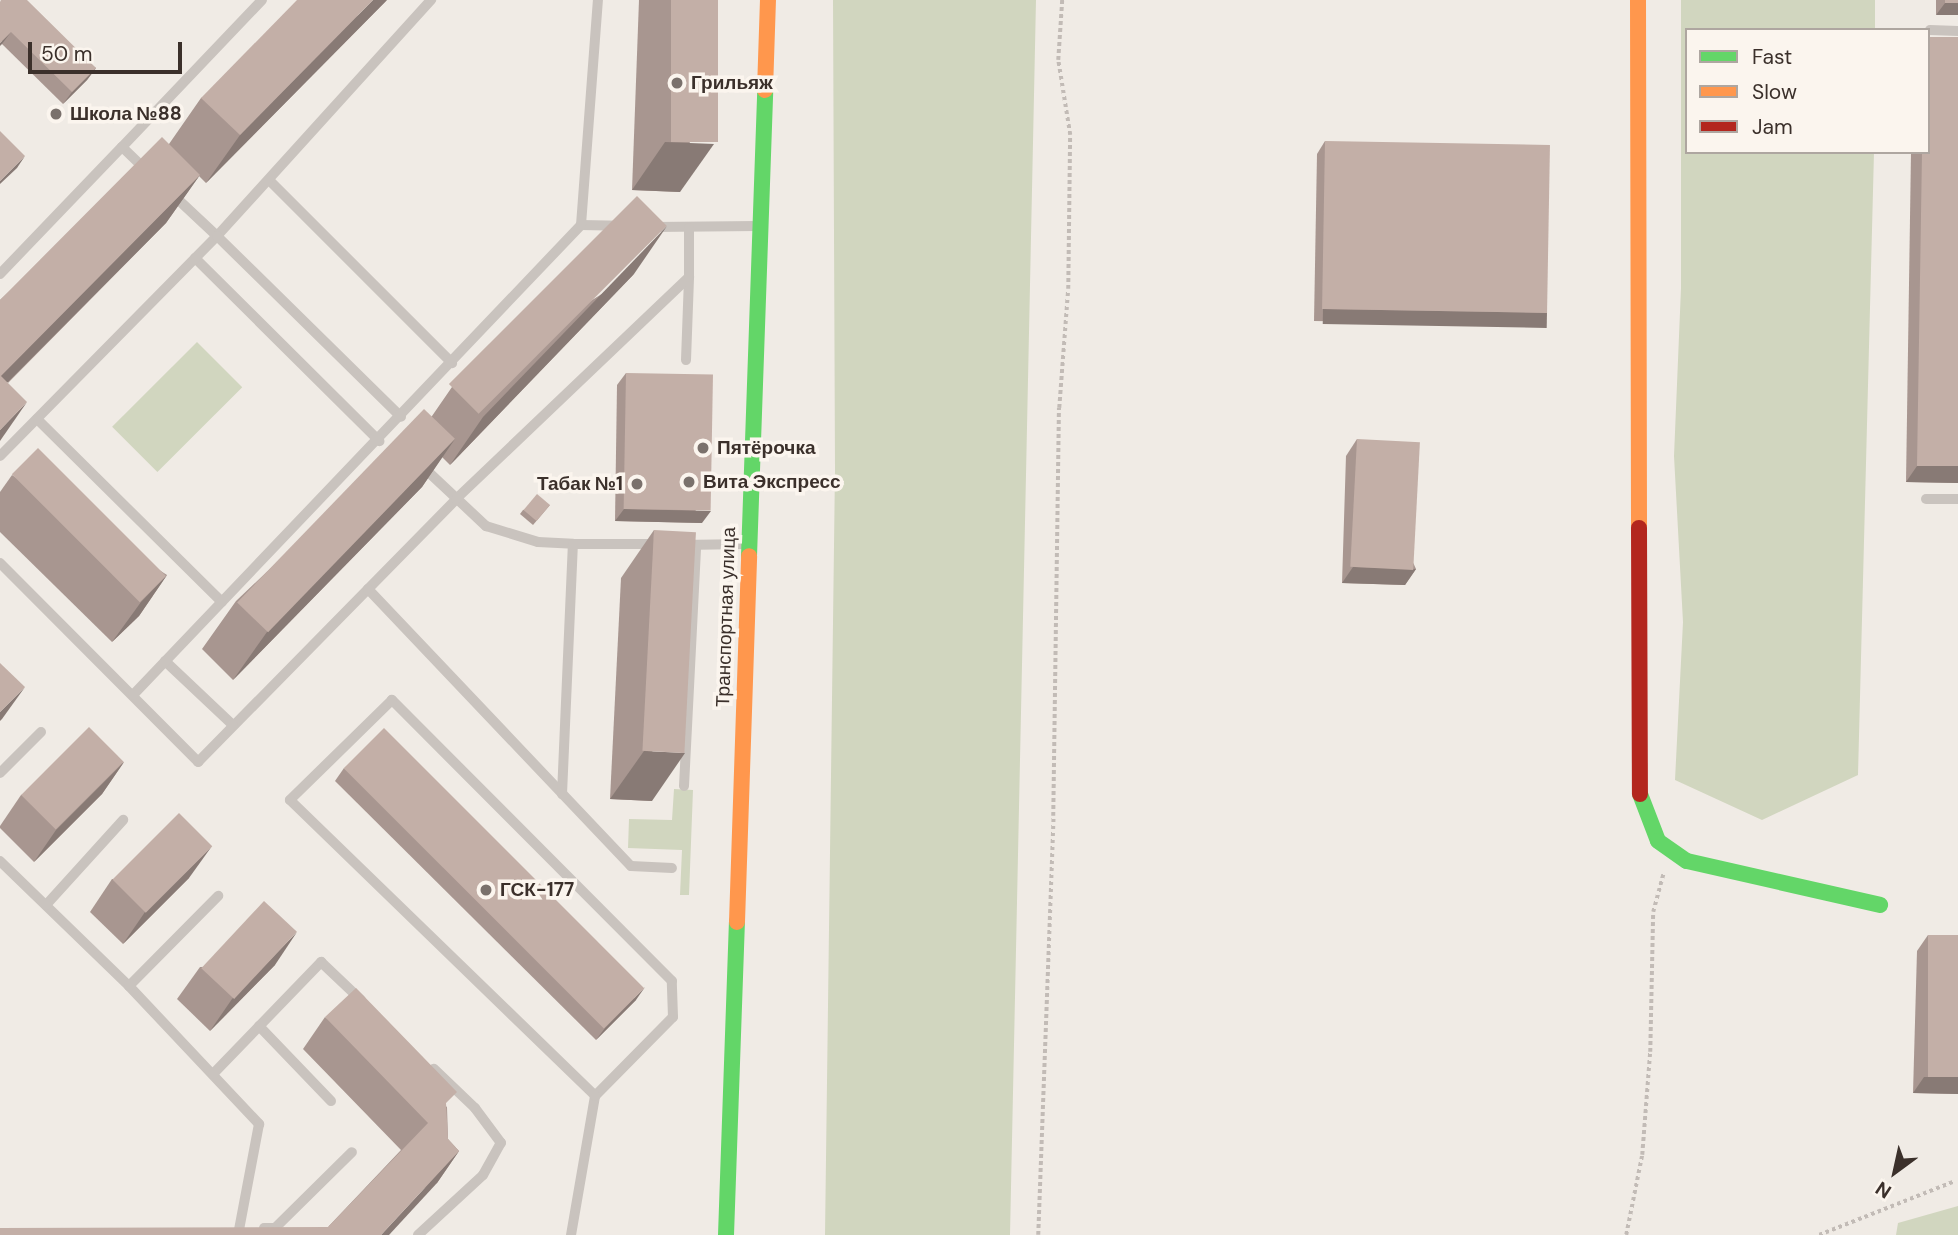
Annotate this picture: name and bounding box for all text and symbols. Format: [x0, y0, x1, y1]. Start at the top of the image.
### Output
scale bar [32, 28, 186, 72]
legend [1685, 28, 1930, 154]
text: 50 m [41, 40, 92, 68]
text: Fast [1752, 43, 1792, 71]
place label: Грильяж [691, 72, 773, 94]
marker: Грильяж [669, 75, 685, 91]
text: Slow [1752, 78, 1797, 106]
place label: Школа №88 [70, 103, 182, 125]
marker: Школа №88 [48, 106, 64, 122]
text: Jam [1752, 113, 1793, 141]
place label: Пятёрочка [717, 437, 815, 459]
marker: Пятёрочка [695, 440, 711, 456]
place label: Вита Экспресс [703, 471, 841, 493]
place label: Табак №1 [537, 473, 623, 495]
marker: Вита Экспресс [681, 474, 697, 490]
marker: Табак №1 [629, 476, 645, 492]
street label: Транспортная улица [711, 527, 741, 707]
place label: ГСК-177 [500, 879, 574, 901]
marker: ГСК-177 [478, 882, 494, 898]
north arrow [1860, 1137, 1930, 1207]
text: N [1871, 1176, 1896, 1204]

